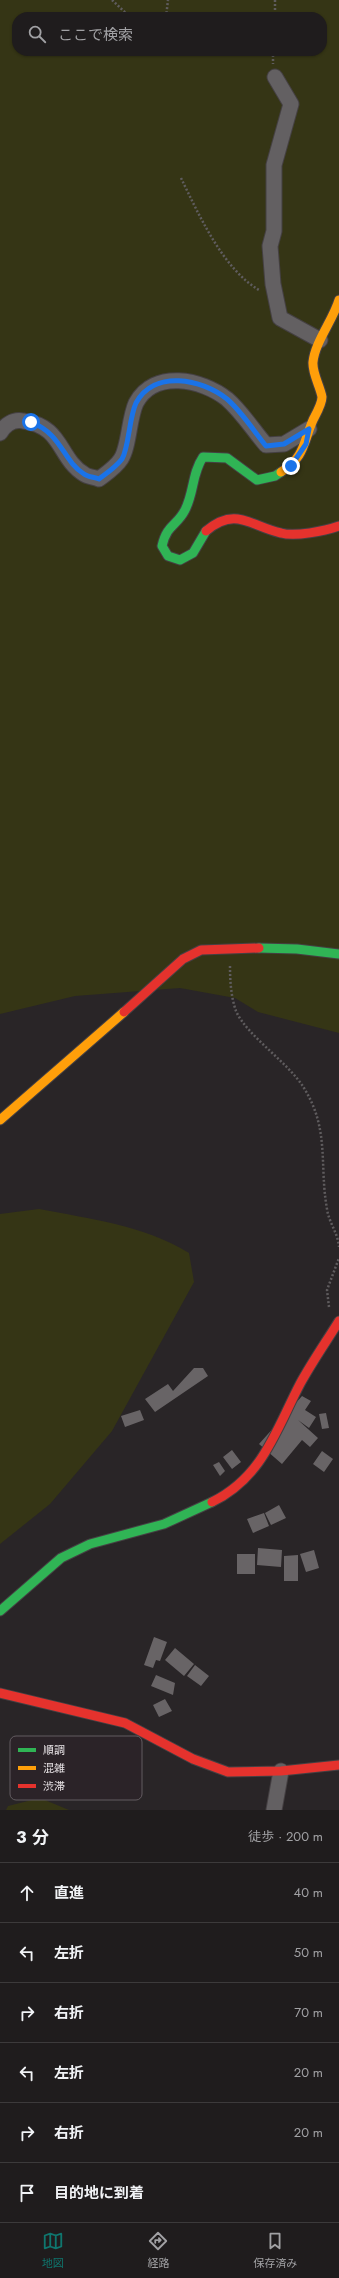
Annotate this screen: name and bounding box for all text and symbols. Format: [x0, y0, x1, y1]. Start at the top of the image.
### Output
search box [12, 12, 327, 56]
icon: search [26, 23, 48, 45]
text: ここで検索 [58, 24, 133, 46]
route start [22, 413, 40, 431]
route end [282, 457, 300, 475]
legend [10, 1736, 142, 1800]
text: 順調 [43, 1742, 65, 1758]
text: 混雑 [43, 1760, 65, 1776]
text: 渋滞 [43, 1778, 65, 1794]
text: 3 分 [16, 1825, 49, 1849]
text: 徒歩 · 200 m [248, 1827, 323, 1846]
icon: ahead [16, 1882, 38, 1904]
text: 直進 [54, 1882, 84, 1904]
text: 40 m [294, 1883, 323, 1902]
icon: left [16, 1942, 38, 1964]
text: 左折 [54, 1942, 84, 1964]
text: 50 m [294, 1943, 323, 1962]
icon: right [16, 2002, 38, 2024]
text: 右折 [54, 2002, 84, 2024]
text: 70 m [294, 2003, 323, 2022]
icon: left [16, 2062, 38, 2084]
text: 左折 [54, 2062, 84, 2084]
text: 20 m [294, 2063, 323, 2082]
icon: right [16, 2122, 38, 2144]
text: 右折 [54, 2122, 84, 2144]
text: 20 m [294, 2123, 323, 2142]
icon: arrive [16, 2182, 38, 2204]
text: 目的地に到着 [54, 2182, 144, 2204]
tab: 地図 [42, 2230, 64, 2271]
tab: 経路 [147, 2230, 169, 2271]
tab: 保存済み [253, 2230, 297, 2271]

